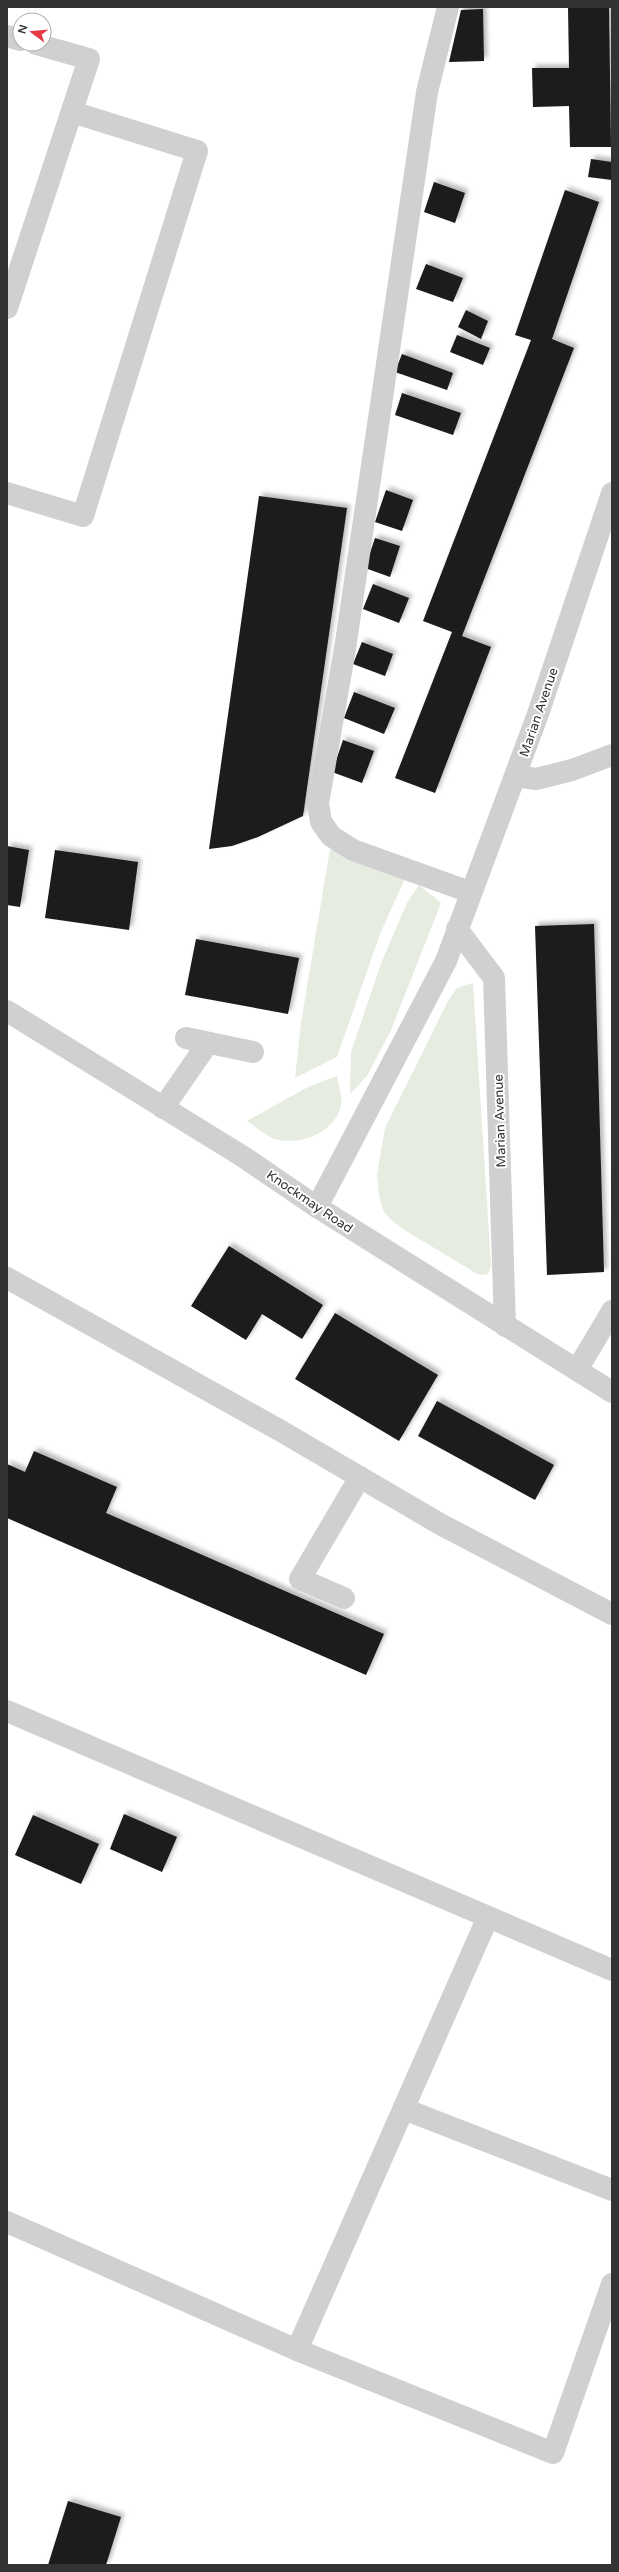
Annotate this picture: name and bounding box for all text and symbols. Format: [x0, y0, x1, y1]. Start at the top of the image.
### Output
north arrow [12, 12, 52, 52]
text: N [15, 23, 30, 35]
street label: Marian Avenue [516, 666, 562, 759]
street label: Marian Avenue [490, 1074, 510, 1168]
street label: Knockmay Road [263, 1167, 356, 1237]

